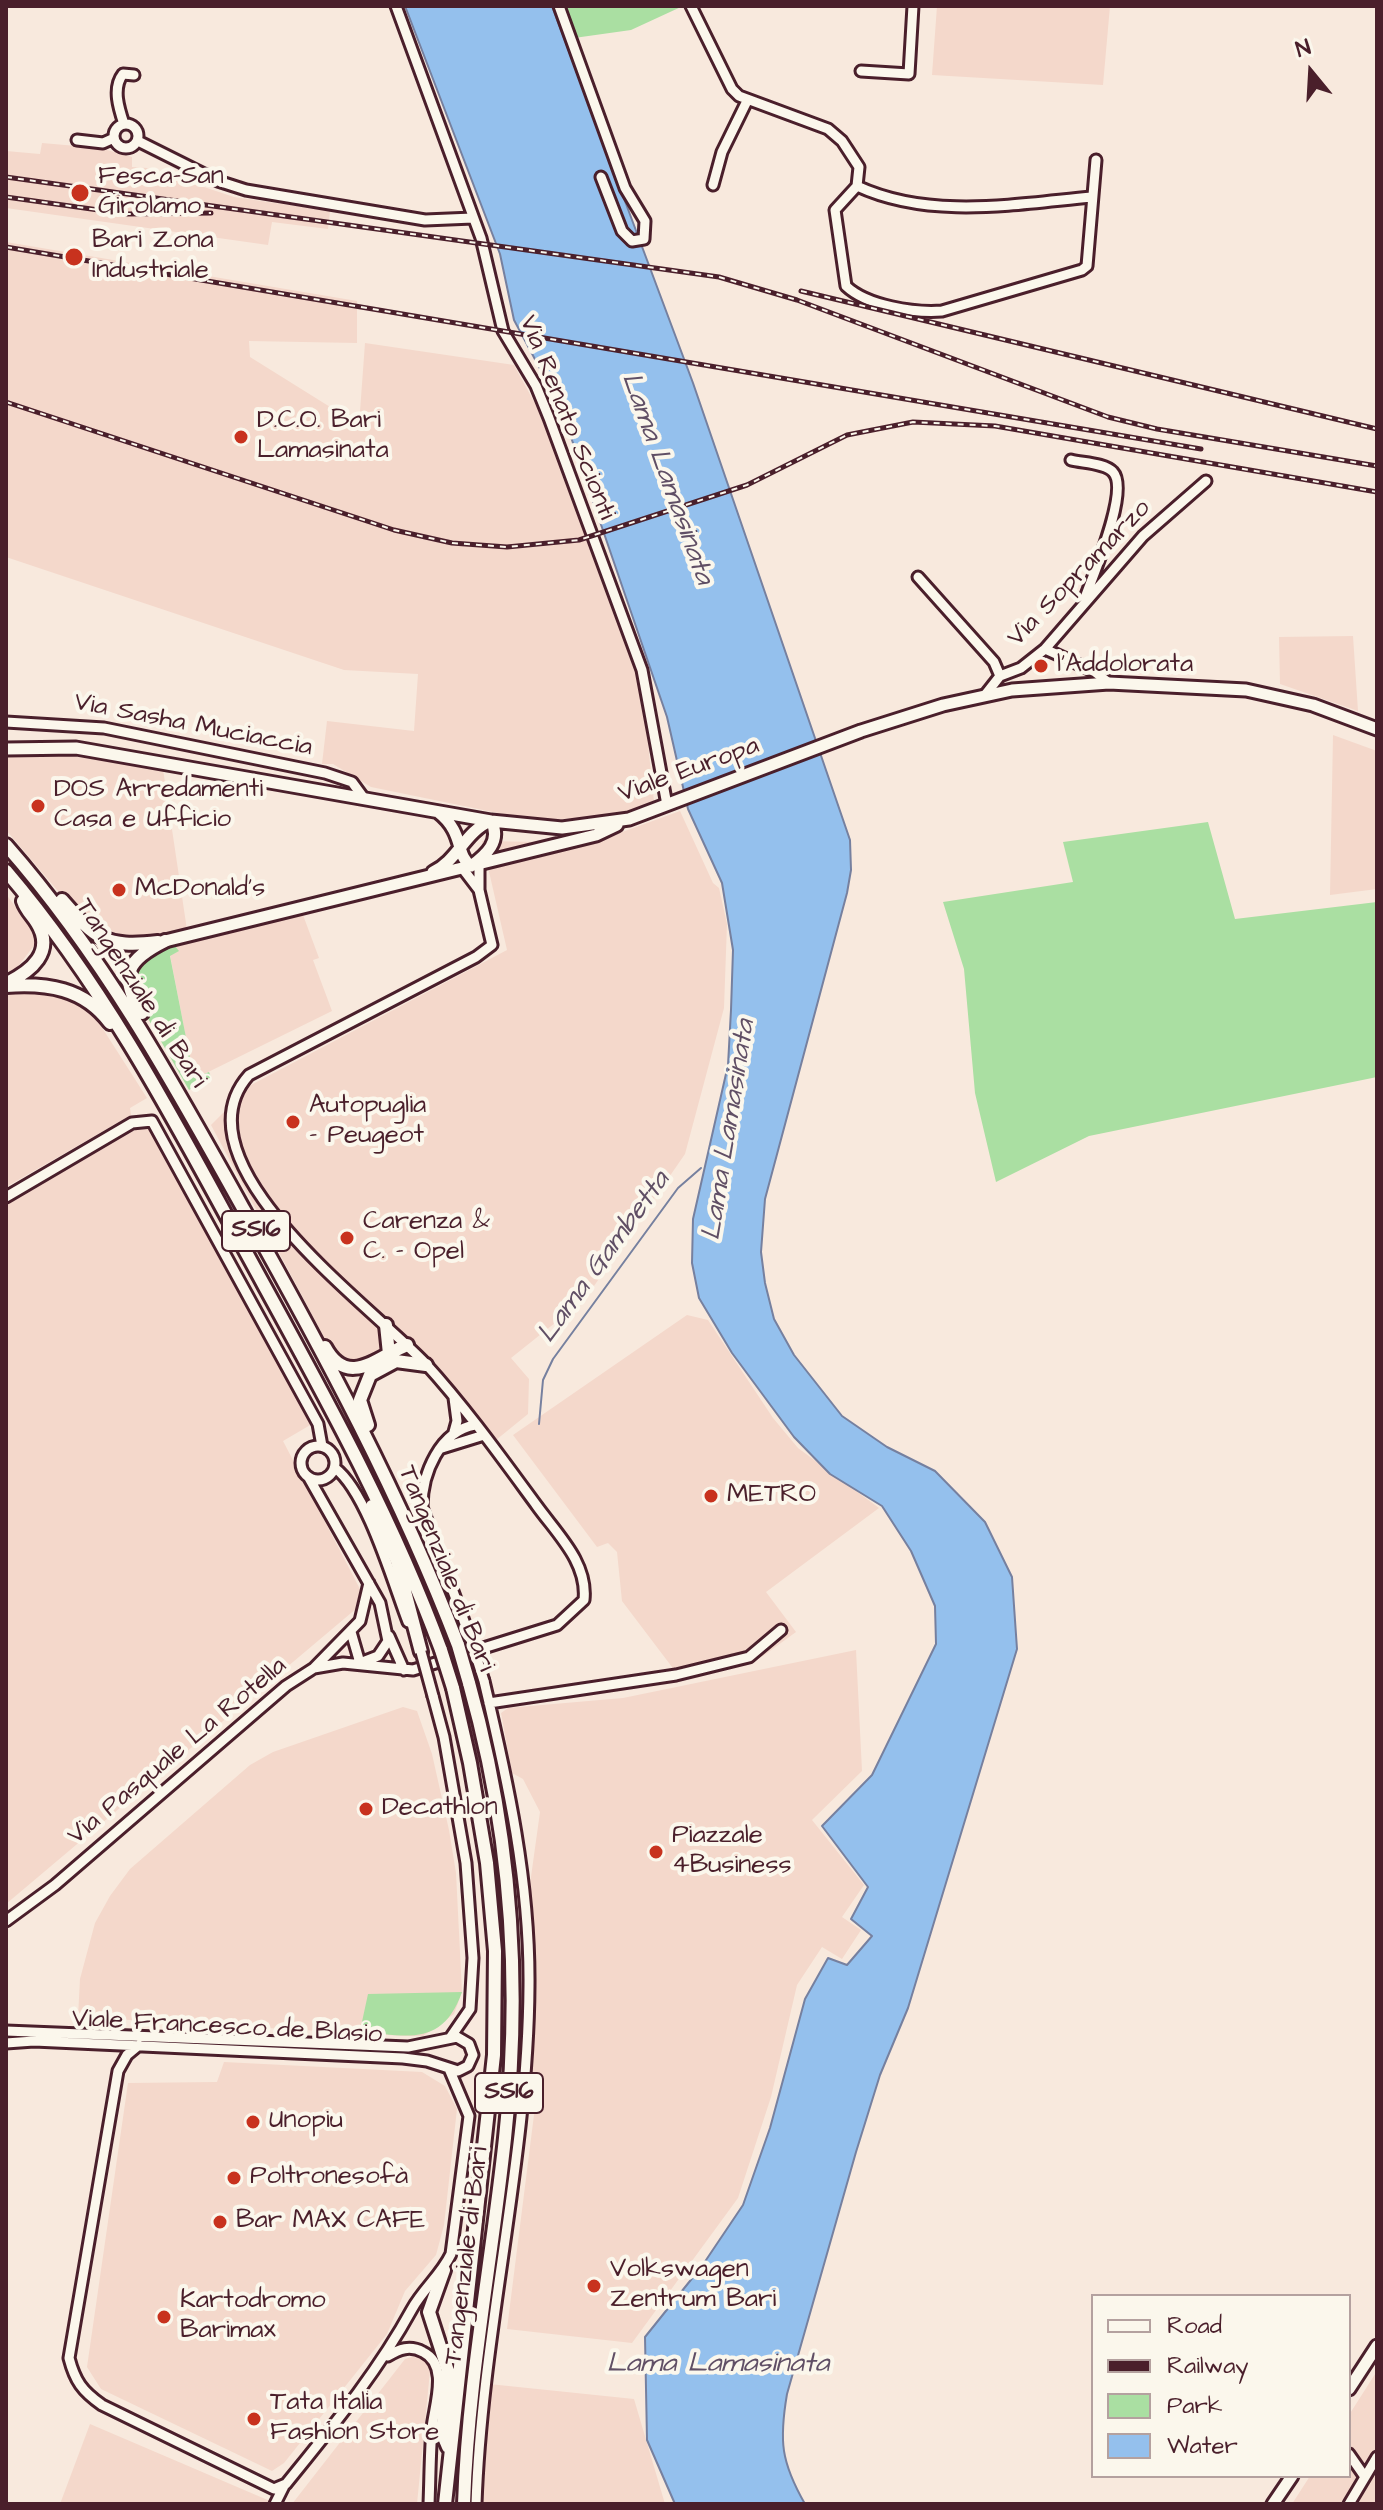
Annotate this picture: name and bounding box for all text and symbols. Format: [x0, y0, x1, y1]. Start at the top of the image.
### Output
north arrow [1271, 32, 1351, 112]
text: N [1292, 32, 1315, 66]
place label: Fesca-San Girolamo [98, 162, 224, 224]
marker: Fesca-San Girolamo [69, 182, 91, 204]
place label: Bari Zona Industriale [92, 226, 214, 288]
marker: Bari Zona Industriale [63, 246, 85, 268]
street label: Via Renato Scionti [511, 311, 621, 525]
water label: Lama Lamasinata [612, 369, 720, 589]
place label: D.C.O. Bari Lamasinata [257, 406, 389, 468]
marker: D.C.O. Bari Lamasinata [232, 428, 250, 446]
street label: Via Sopramarzo [1002, 494, 1158, 654]
place label: l'Addolorata [1057, 650, 1193, 682]
marker: l'Addolorata [1032, 657, 1050, 675]
street label: Via Sasha Muciaccia [71, 688, 315, 764]
street label: Viale Europa [614, 731, 764, 811]
place label: DOS Arredamenti Casa e Ufficio [54, 775, 263, 836]
marker: DOS Arredamenti Casa e Ufficio [29, 797, 47, 815]
place label: McDonald's [135, 874, 265, 906]
marker: McDonald's [110, 881, 128, 899]
street label: Tangenziale di Bari [67, 894, 213, 1094]
water label: Lama Lamasinata [696, 1017, 764, 1243]
place label: Autopuglia - Peugeot [309, 1091, 426, 1152]
marker: Autopuglia - Peugeot [284, 1113, 302, 1131]
water label: Lama Gambetta [531, 1166, 679, 1350]
place label: Carenza & C. - Opel [363, 1207, 490, 1268]
road number: SS16 [222, 1211, 290, 1251]
marker: Carenza & C. - Opel [338, 1229, 356, 1247]
street label: Tangenziale di Bari [389, 1462, 501, 1676]
place label: METRO [727, 1480, 816, 1512]
marker: METRO [702, 1487, 720, 1505]
street label: Via Pasquale La Rotella [62, 1651, 294, 1853]
place label: Decathlon [382, 1793, 498, 1825]
marker: Decathlon [357, 1800, 375, 1818]
place label: Piazzale 4Business [672, 1821, 792, 1882]
marker: Piazzale 4Business [647, 1843, 665, 1861]
street label: Viale Francesco de Blasio [71, 2004, 383, 2052]
road number: SS16 [475, 2073, 543, 2113]
place label: Unopiu [269, 2106, 343, 2138]
marker: Unopiu [244, 2113, 262, 2131]
street label: Tangenziale di Bari [439, 2145, 497, 2367]
place label: Poltronesofà [250, 2162, 408, 2194]
marker: Poltronesofà [225, 2169, 243, 2187]
place label: Bar MAX CAFE [236, 2206, 425, 2238]
marker: Bar MAX CAFE [211, 2213, 229, 2231]
place label: Volkswagen Zentrum Bari [610, 2255, 776, 2316]
marker: Volkswagen Zentrum Bari [585, 2277, 603, 2295]
place label: Kartodromo Barimax [180, 2286, 326, 2348]
legend [1091, 2294, 1351, 2478]
marker: Kartodromo Barimax [155, 2308, 173, 2326]
text: Road [1167, 2309, 1222, 2343]
water label: Lama Lamasinata [607, 2348, 829, 2382]
text: Railway [1167, 2349, 1249, 2383]
place label: Tata Italia Fashion Store [270, 2388, 439, 2450]
text: Park [1167, 2389, 1223, 2423]
marker: Tata Italia Fashion Store [245, 2410, 263, 2428]
text: Water [1167, 2429, 1238, 2463]

